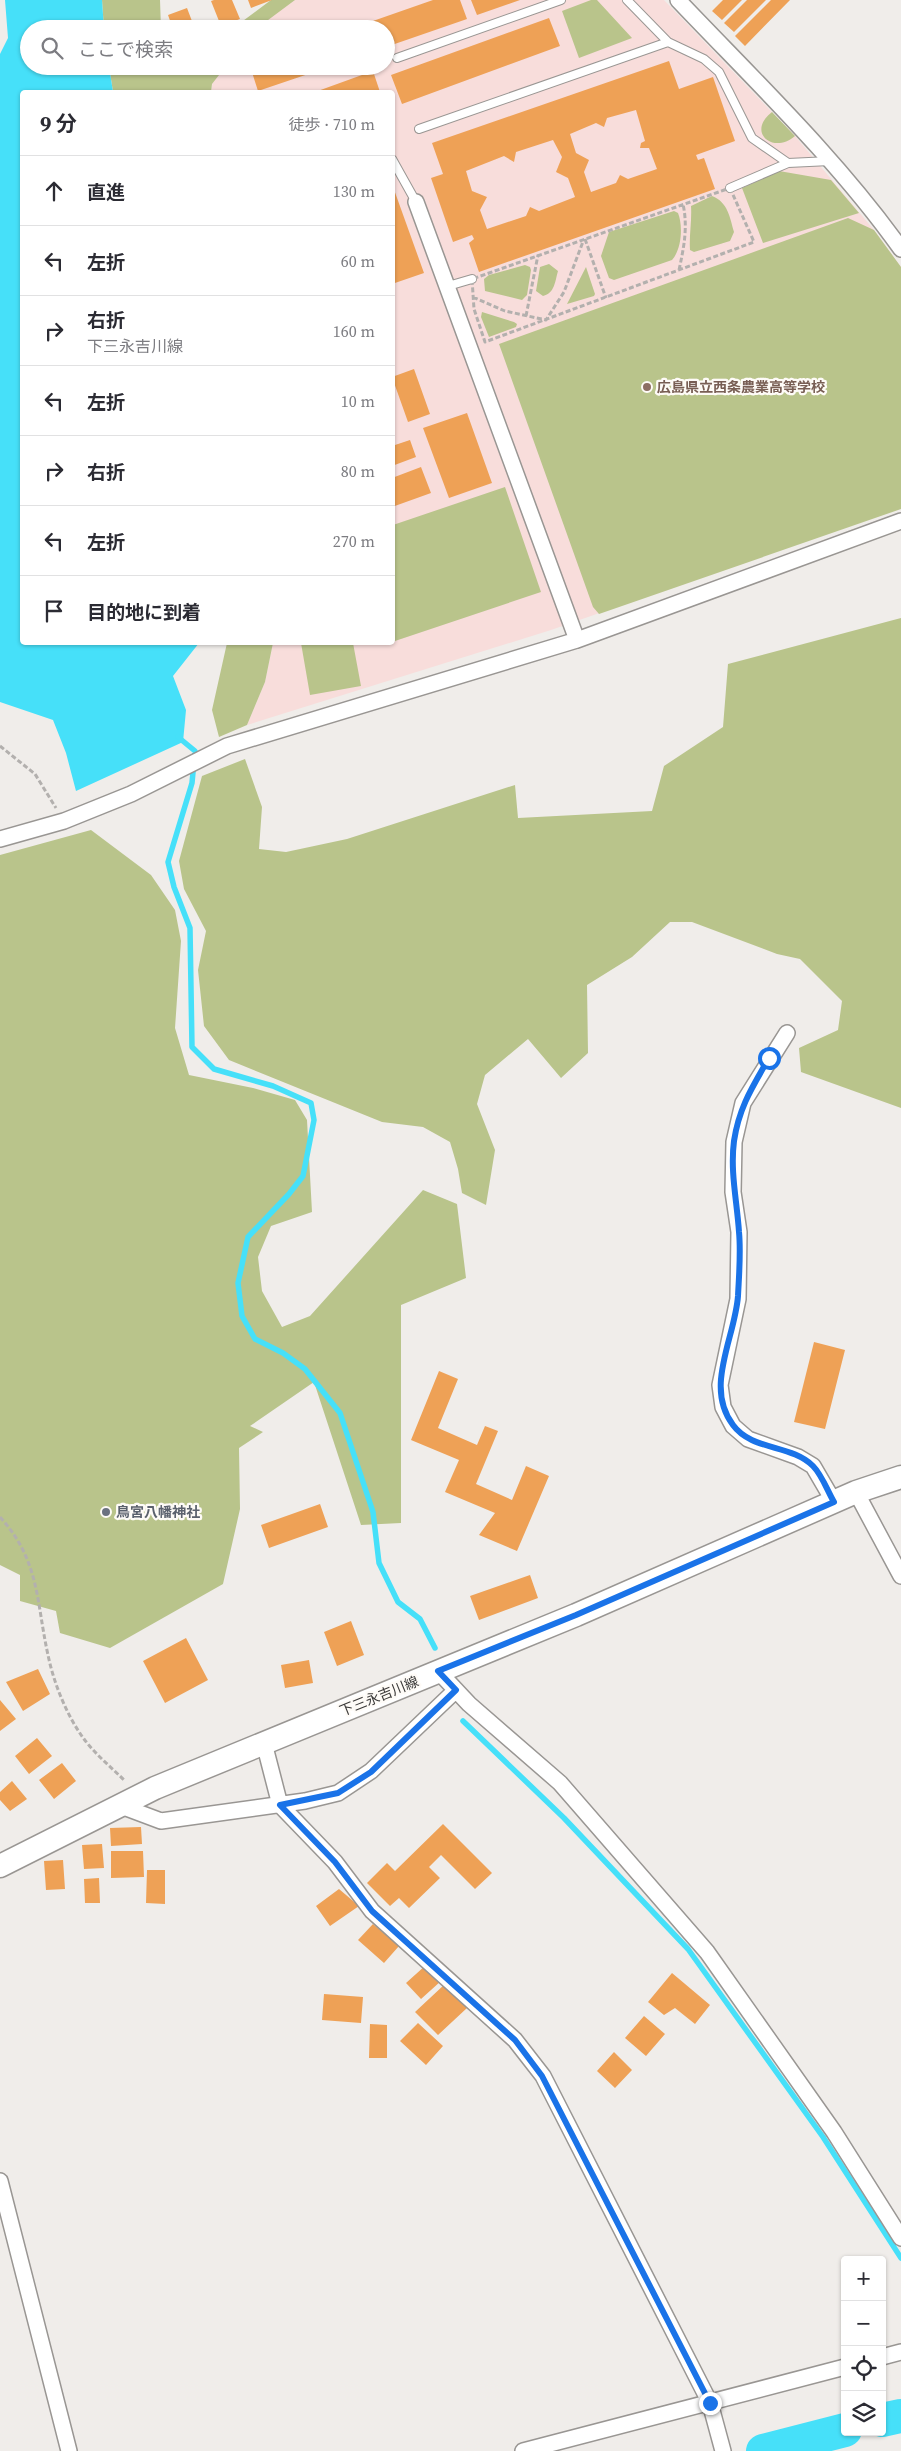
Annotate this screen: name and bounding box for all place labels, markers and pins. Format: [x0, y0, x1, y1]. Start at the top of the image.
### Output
place label: 広島県立西条農業高等学校 [657, 377, 825, 397]
marker: 広島県立西条農業高等学校 [641, 381, 653, 393]
place label: 鳥宮八幡神社 [116, 1502, 200, 1522]
marker: 鳥宮八幡神社 [100, 1506, 112, 1518]

